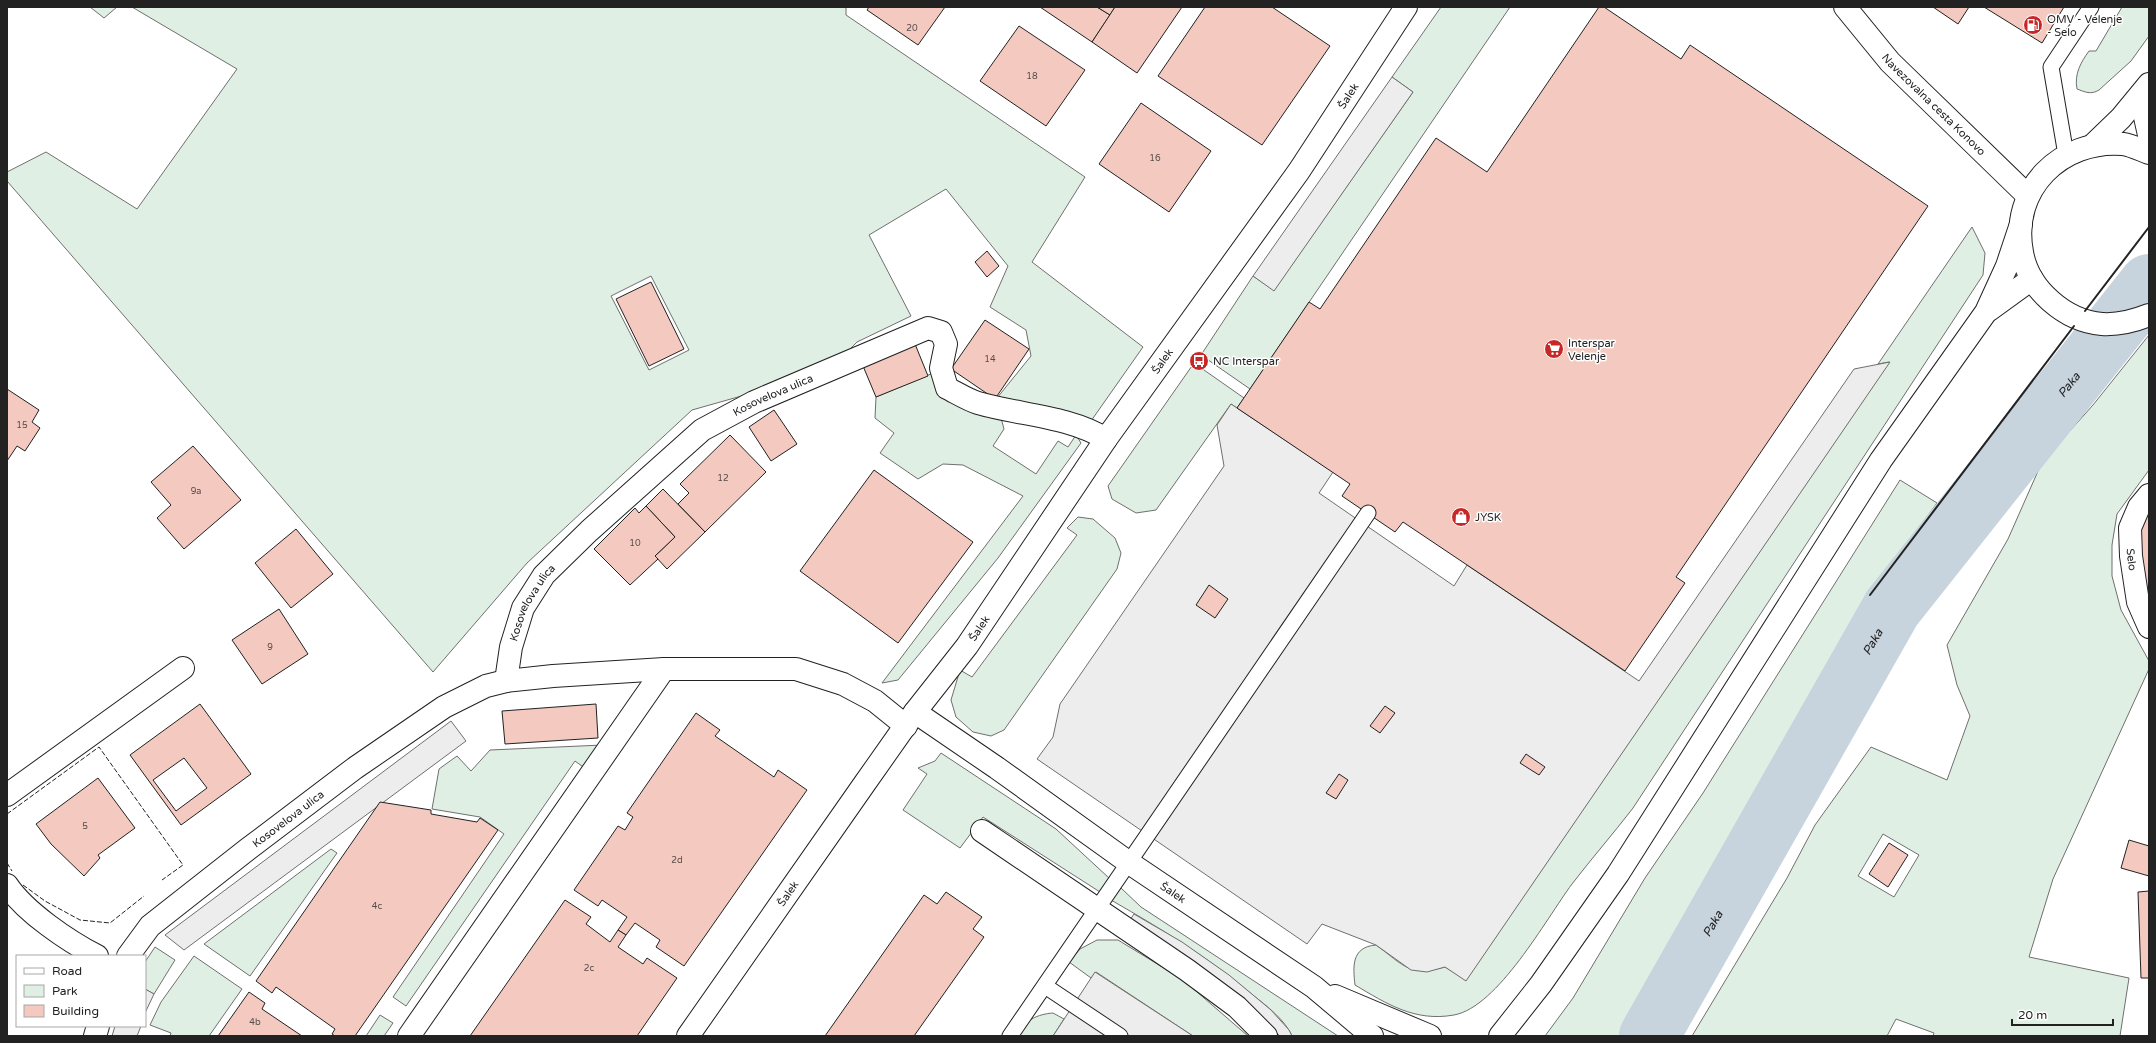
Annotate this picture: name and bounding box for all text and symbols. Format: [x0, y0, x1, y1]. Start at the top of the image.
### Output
place label: OMV - Velenje - Selo [2047, 13, 2122, 39]
fuel station icon: OMV - Velenje - Selo [2022, 14, 2044, 36]
house number: 20 [906, 23, 918, 34]
street label: Navezovalna cesta Konovo [1879, 51, 1988, 158]
house number: 18 [1026, 71, 1038, 82]
street label: Šalek [1335, 81, 1362, 111]
house number: 16 [1149, 153, 1161, 164]
place label: Interspar Velenje [1568, 337, 1616, 363]
supermarket icon: Interspar Velenje [1543, 338, 1565, 360]
street label: Šalek [1148, 346, 1176, 377]
bus stop icon: NC Interspar [1188, 350, 1210, 372]
house number: 14 [984, 354, 996, 365]
place label: NC Interspar [1213, 355, 1280, 368]
water label: Paka [2055, 369, 2083, 400]
street label: Kosovelova ulica [731, 372, 815, 419]
house number: 15 [16, 420, 28, 431]
house number: 12 [717, 473, 729, 484]
house number: 9a [191, 486, 201, 497]
shop icon: JYSK [1450, 506, 1472, 528]
place label: JYSK [1475, 511, 1502, 524]
house number: 10 [629, 538, 641, 549]
street label: Selo [2124, 548, 2139, 572]
street label: Kosovelova ulica [507, 562, 558, 643]
street label: Šalek [965, 613, 993, 644]
water label: Paka [1860, 626, 1886, 658]
house number: 9 [267, 642, 273, 653]
street label: Kosovelova ulica [250, 788, 327, 850]
house number: 5 [82, 821, 88, 832]
house number: 2d [671, 855, 683, 866]
street label: Šalek [774, 879, 801, 909]
street label: Šalek [1158, 879, 1188, 906]
house number: 4c [372, 901, 382, 912]
water label: Paka [1700, 908, 1726, 939]
legend [16, 955, 146, 1027]
house number: 2c [584, 963, 594, 974]
text: Road [52, 964, 82, 978]
text: Park [52, 984, 78, 998]
scale bar [2012, 1001, 2113, 1027]
text: Building [52, 1004, 99, 1018]
text: 20 m [2018, 1008, 2047, 1022]
house number: 4b [249, 1017, 261, 1028]

